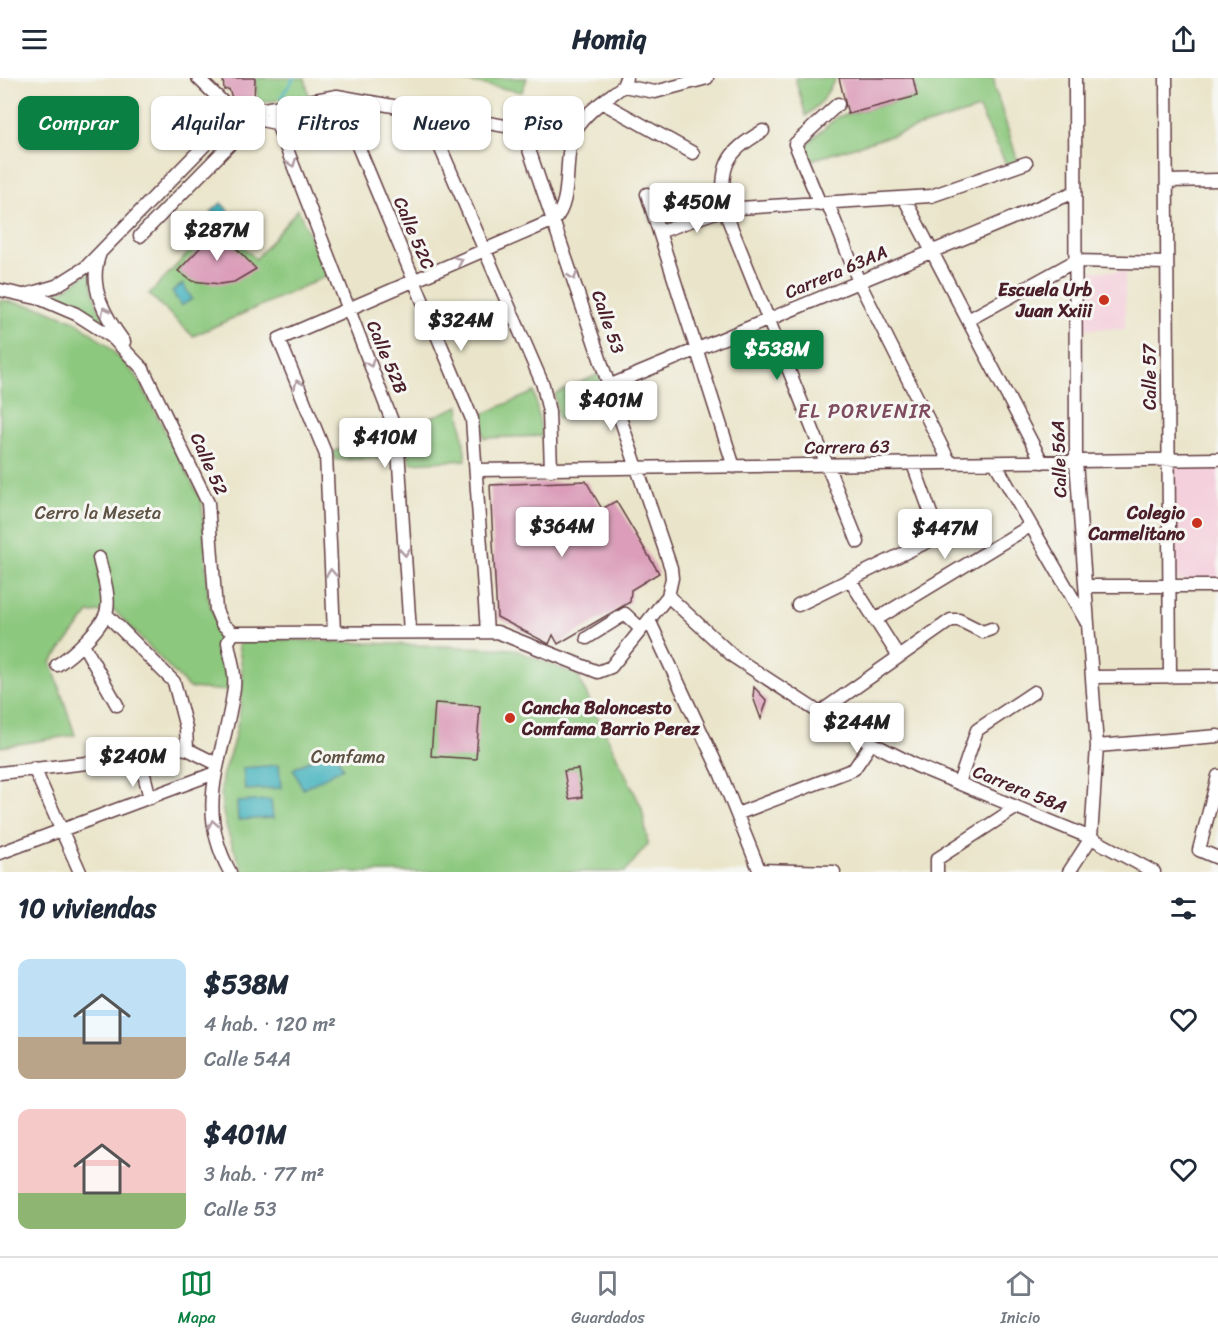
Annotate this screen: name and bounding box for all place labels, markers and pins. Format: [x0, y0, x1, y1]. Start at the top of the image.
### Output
pin: $450M [655, 183, 739, 234]
pin: $287M [175, 211, 259, 262]
place label: Escuela Urb Juan Xxiii [998, 274, 1093, 327]
marker: Escuela Urb Juan Xxiii [1097, 293, 1111, 307]
pin: $324M [419, 301, 503, 352]
pin: $538M [735, 330, 819, 381]
pin: $401M [569, 381, 653, 432]
pin: $410M [343, 418, 427, 469]
place label: Colegio Carmelitano [1087, 497, 1186, 550]
pin: $364M [520, 507, 604, 558]
pin: $447M [903, 509, 987, 560]
marker: Colegio Carmelitano [1190, 516, 1204, 530]
place label: Cancha Baloncesto Comfama Barrio Perez [521, 692, 701, 745]
pin: $244M [815, 703, 899, 754]
marker: Cancha Baloncesto Comfama Barrio Perez [503, 711, 517, 725]
pin: $240M [91, 737, 175, 788]

